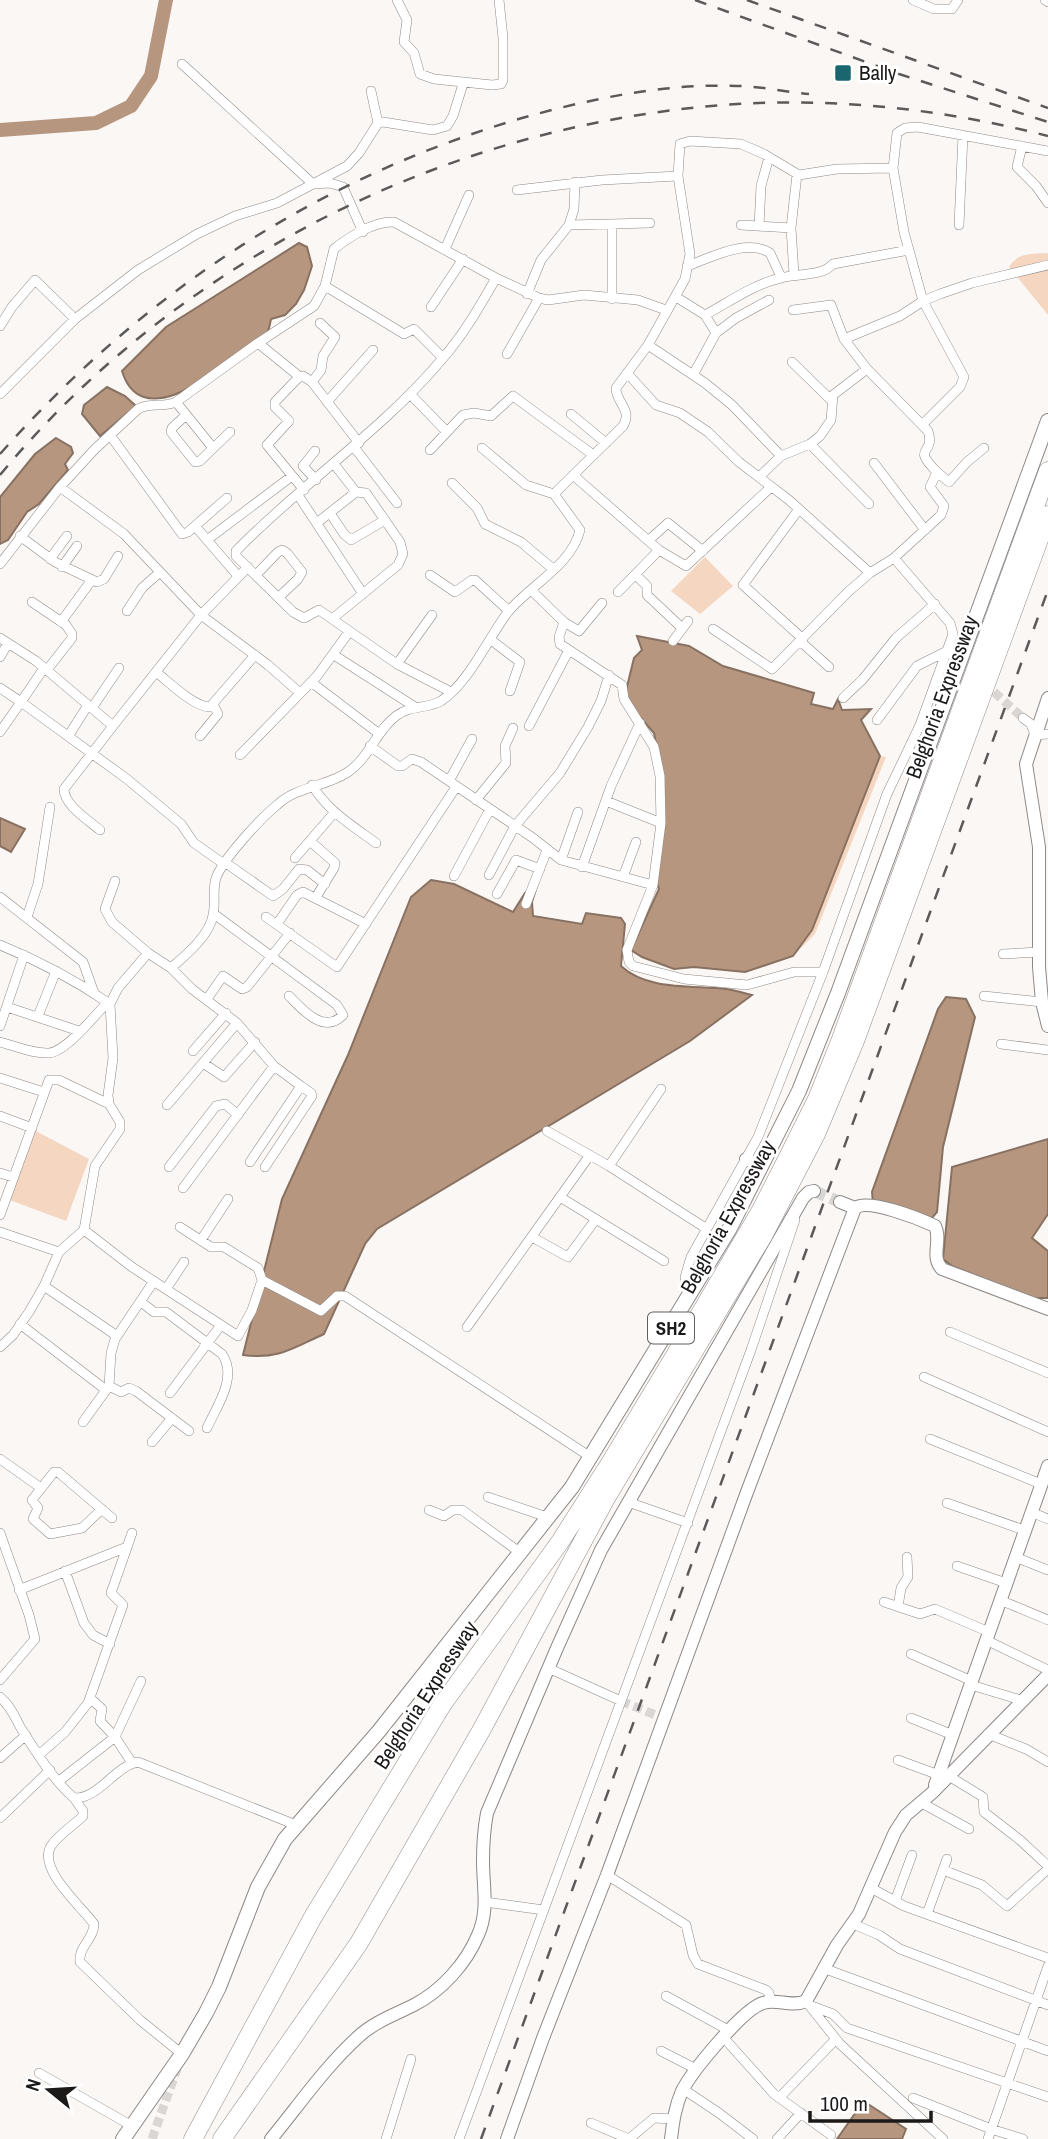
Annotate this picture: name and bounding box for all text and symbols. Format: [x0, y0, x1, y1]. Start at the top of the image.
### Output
place label: Bally [859, 58, 897, 87]
marker: Bally [833, 63, 853, 83]
street label: Belghoria Expressway [899, 611, 985, 782]
street label: Belghoria Expressway [673, 1134, 782, 1299]
road number: SH2 [648, 1312, 694, 1344]
street label: Belghoria Expressway [367, 1615, 485, 1774]
north arrow [14, 2055, 84, 2125]
text: N [19, 2075, 47, 2094]
scale bar [810, 2080, 931, 2124]
text: 100 m [820, 2089, 868, 2118]

